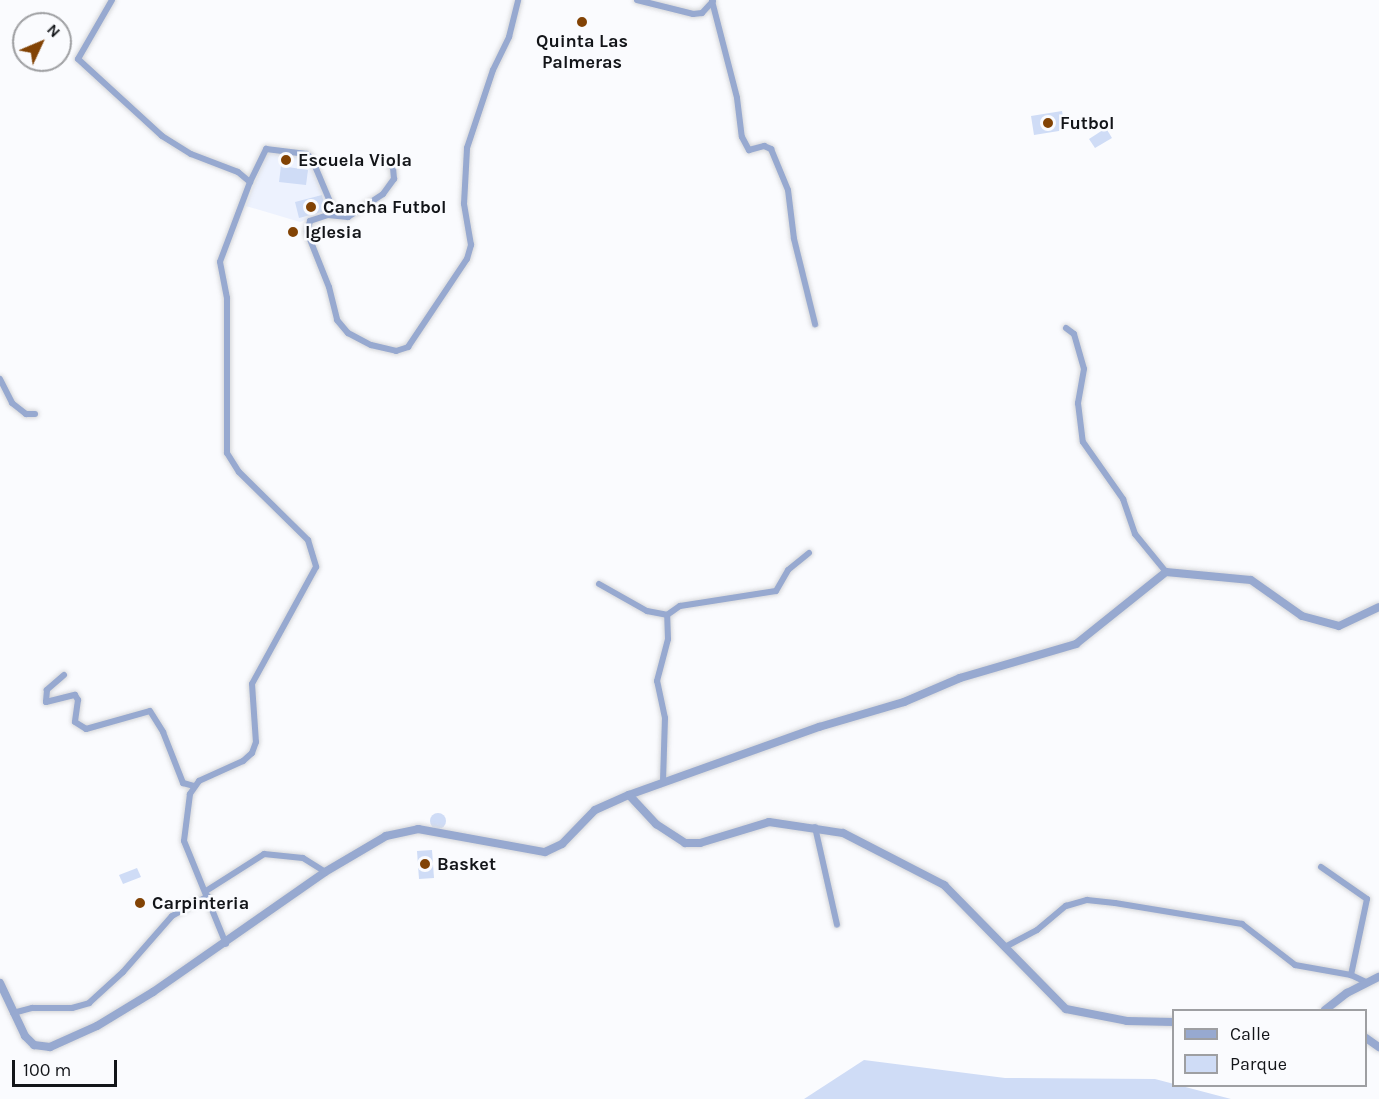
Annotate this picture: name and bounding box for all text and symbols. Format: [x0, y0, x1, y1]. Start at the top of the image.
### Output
north arrow [12, 12, 72, 72]
marker: Quinta Las Palmeras [575, 15, 589, 29]
text: N [43, 20, 65, 41]
place label: Quinta Las Palmeras [536, 31, 628, 74]
place label: Futbol [1060, 112, 1115, 134]
marker: Futbol [1041, 116, 1055, 130]
place label: Escuela Viola [298, 149, 412, 171]
marker: Escuela Viola [279, 153, 293, 167]
place label: Cancha Futbol [323, 196, 446, 218]
marker: Cancha Futbol [304, 200, 318, 214]
place label: Iglesia [305, 221, 362, 243]
marker: Iglesia [286, 225, 300, 239]
place label: Basket [437, 853, 496, 875]
marker: Basket [418, 857, 432, 871]
place label: Carpinteria [152, 892, 249, 914]
marker: Carpinteria [133, 896, 147, 910]
legend [1172, 1009, 1367, 1087]
text: Calle [1230, 1023, 1270, 1045]
scale bar [15, 1048, 120, 1086]
text: Parque [1230, 1053, 1287, 1075]
text: 100 m [23, 1059, 71, 1081]

